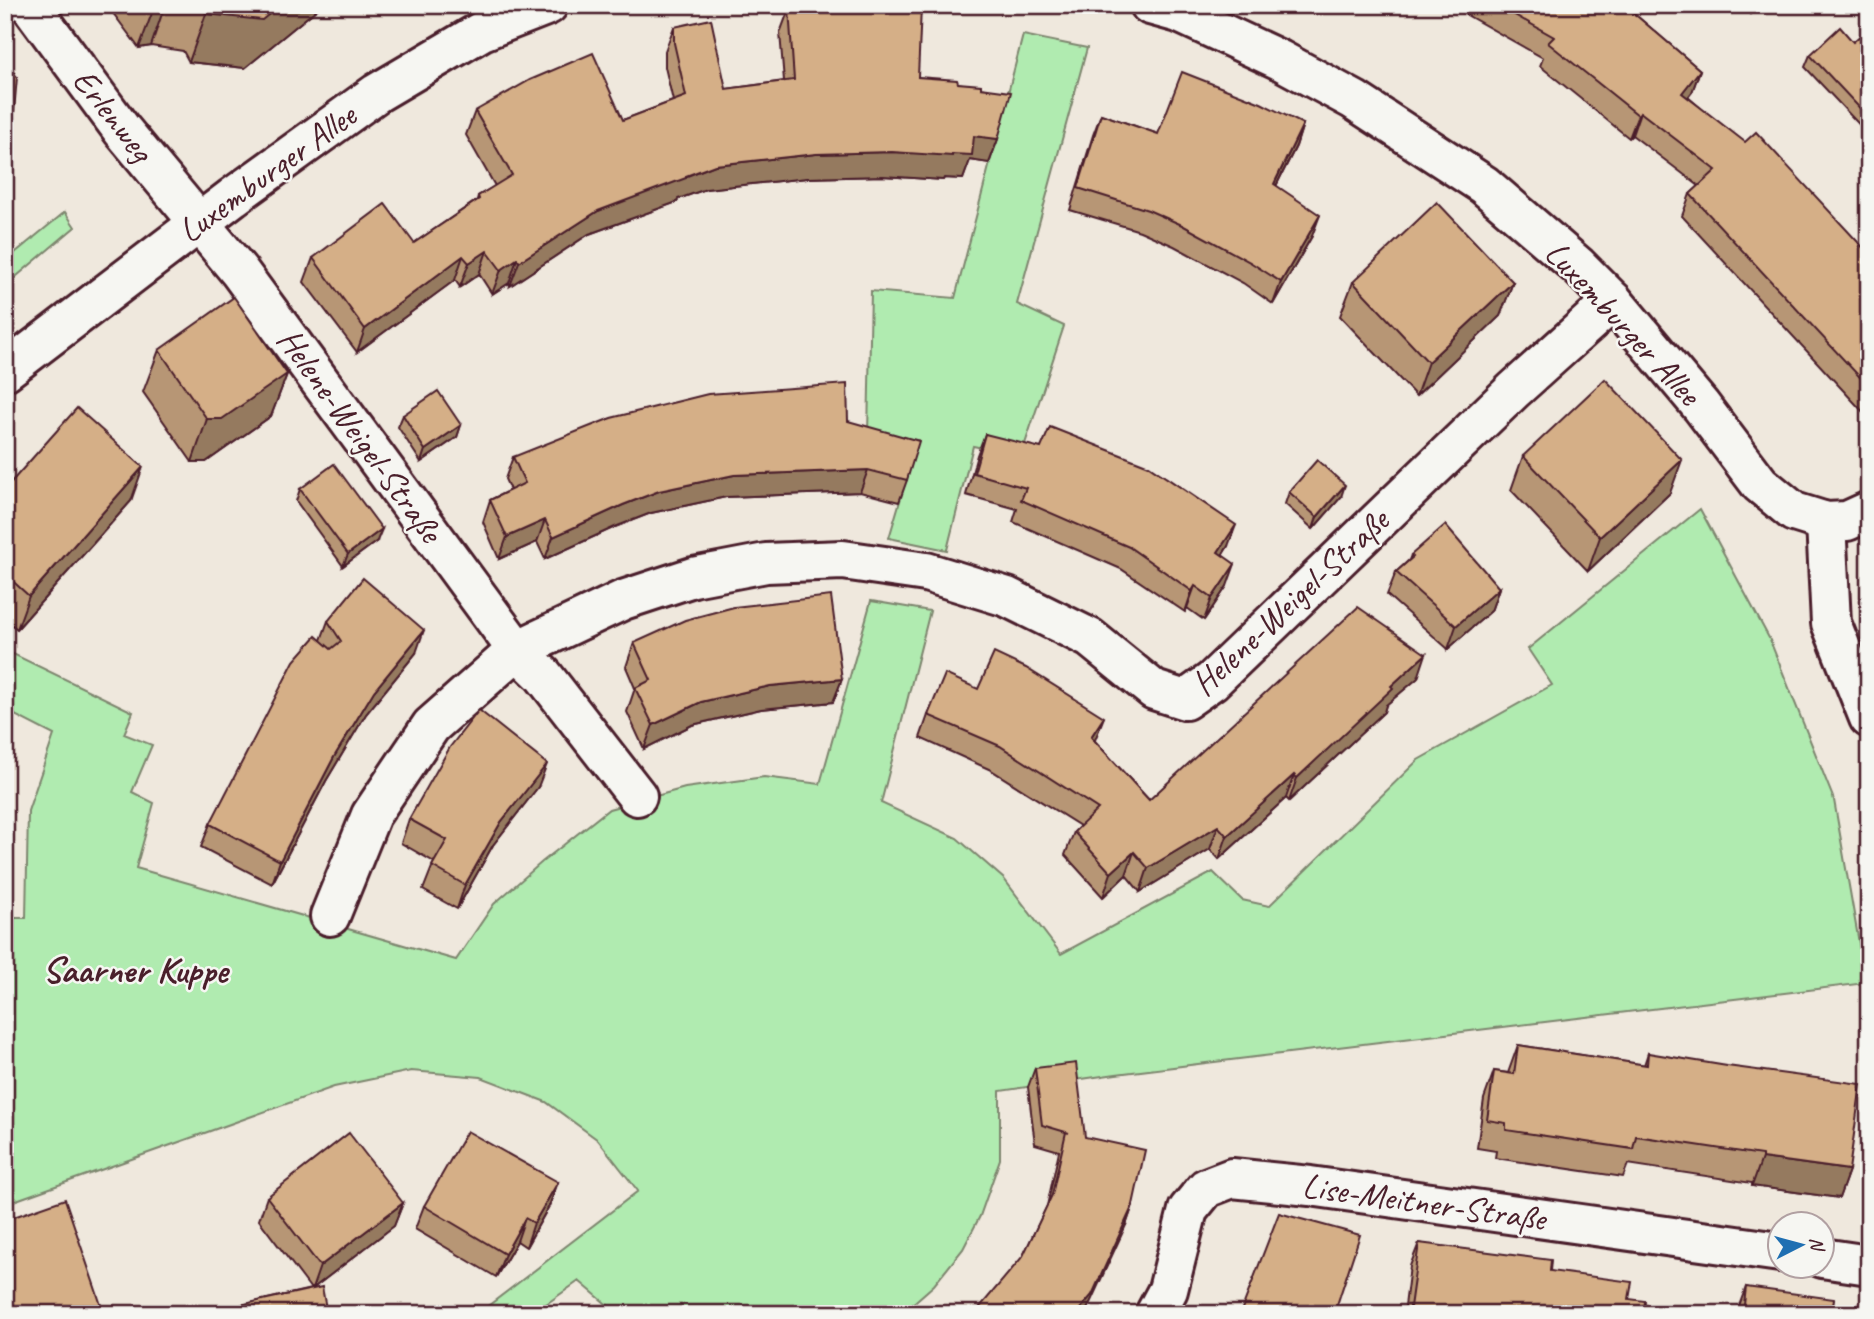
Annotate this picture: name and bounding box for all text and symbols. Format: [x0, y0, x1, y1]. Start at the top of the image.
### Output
street label: Erlenweg [63, 59, 165, 173]
street label: Luxemburger Allee [169, 92, 367, 253]
street label: Luxemburger Allee [1535, 231, 1713, 417]
street label: Helene-Weigel-Straße [267, 319, 454, 553]
street label: Helene-Weigel-Straße [1182, 497, 1400, 705]
district label: Saarner Kuppe [42, 946, 230, 993]
street label: Lise-Meitner-Straße [1300, 1163, 1551, 1242]
north arrow [1766, 1210, 1836, 1280]
text: N [1804, 1236, 1830, 1254]

